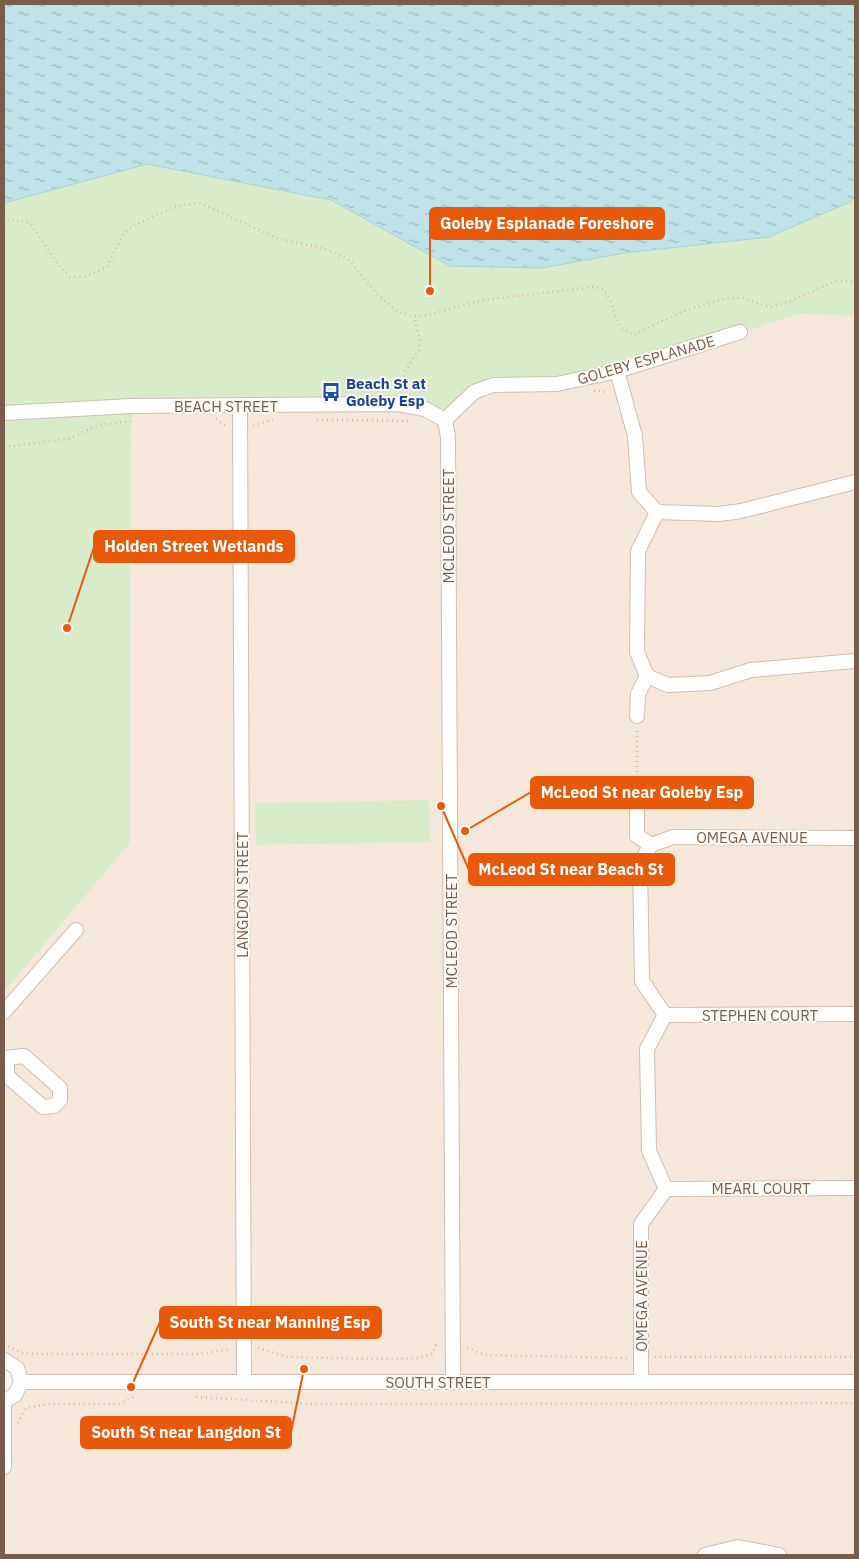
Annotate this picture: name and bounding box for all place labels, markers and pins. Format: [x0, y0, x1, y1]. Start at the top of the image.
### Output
callout: Goleby Esplanade Foreshore [430, 208, 664, 239]
place label: Beach St at Goleby Esp [346, 374, 426, 410]
bus stop icon: Beach St at Goleby Esp [320, 381, 342, 403]
callout: Holden Street Wetlands [94, 531, 294, 562]
callout: McLeod St near Goleby Esp [531, 777, 753, 808]
callout: McLeod St near Beach St [469, 854, 674, 885]
callout: South St near Manning Esp [160, 1307, 381, 1338]
callout: South St near Langdon St [81, 1417, 291, 1448]

